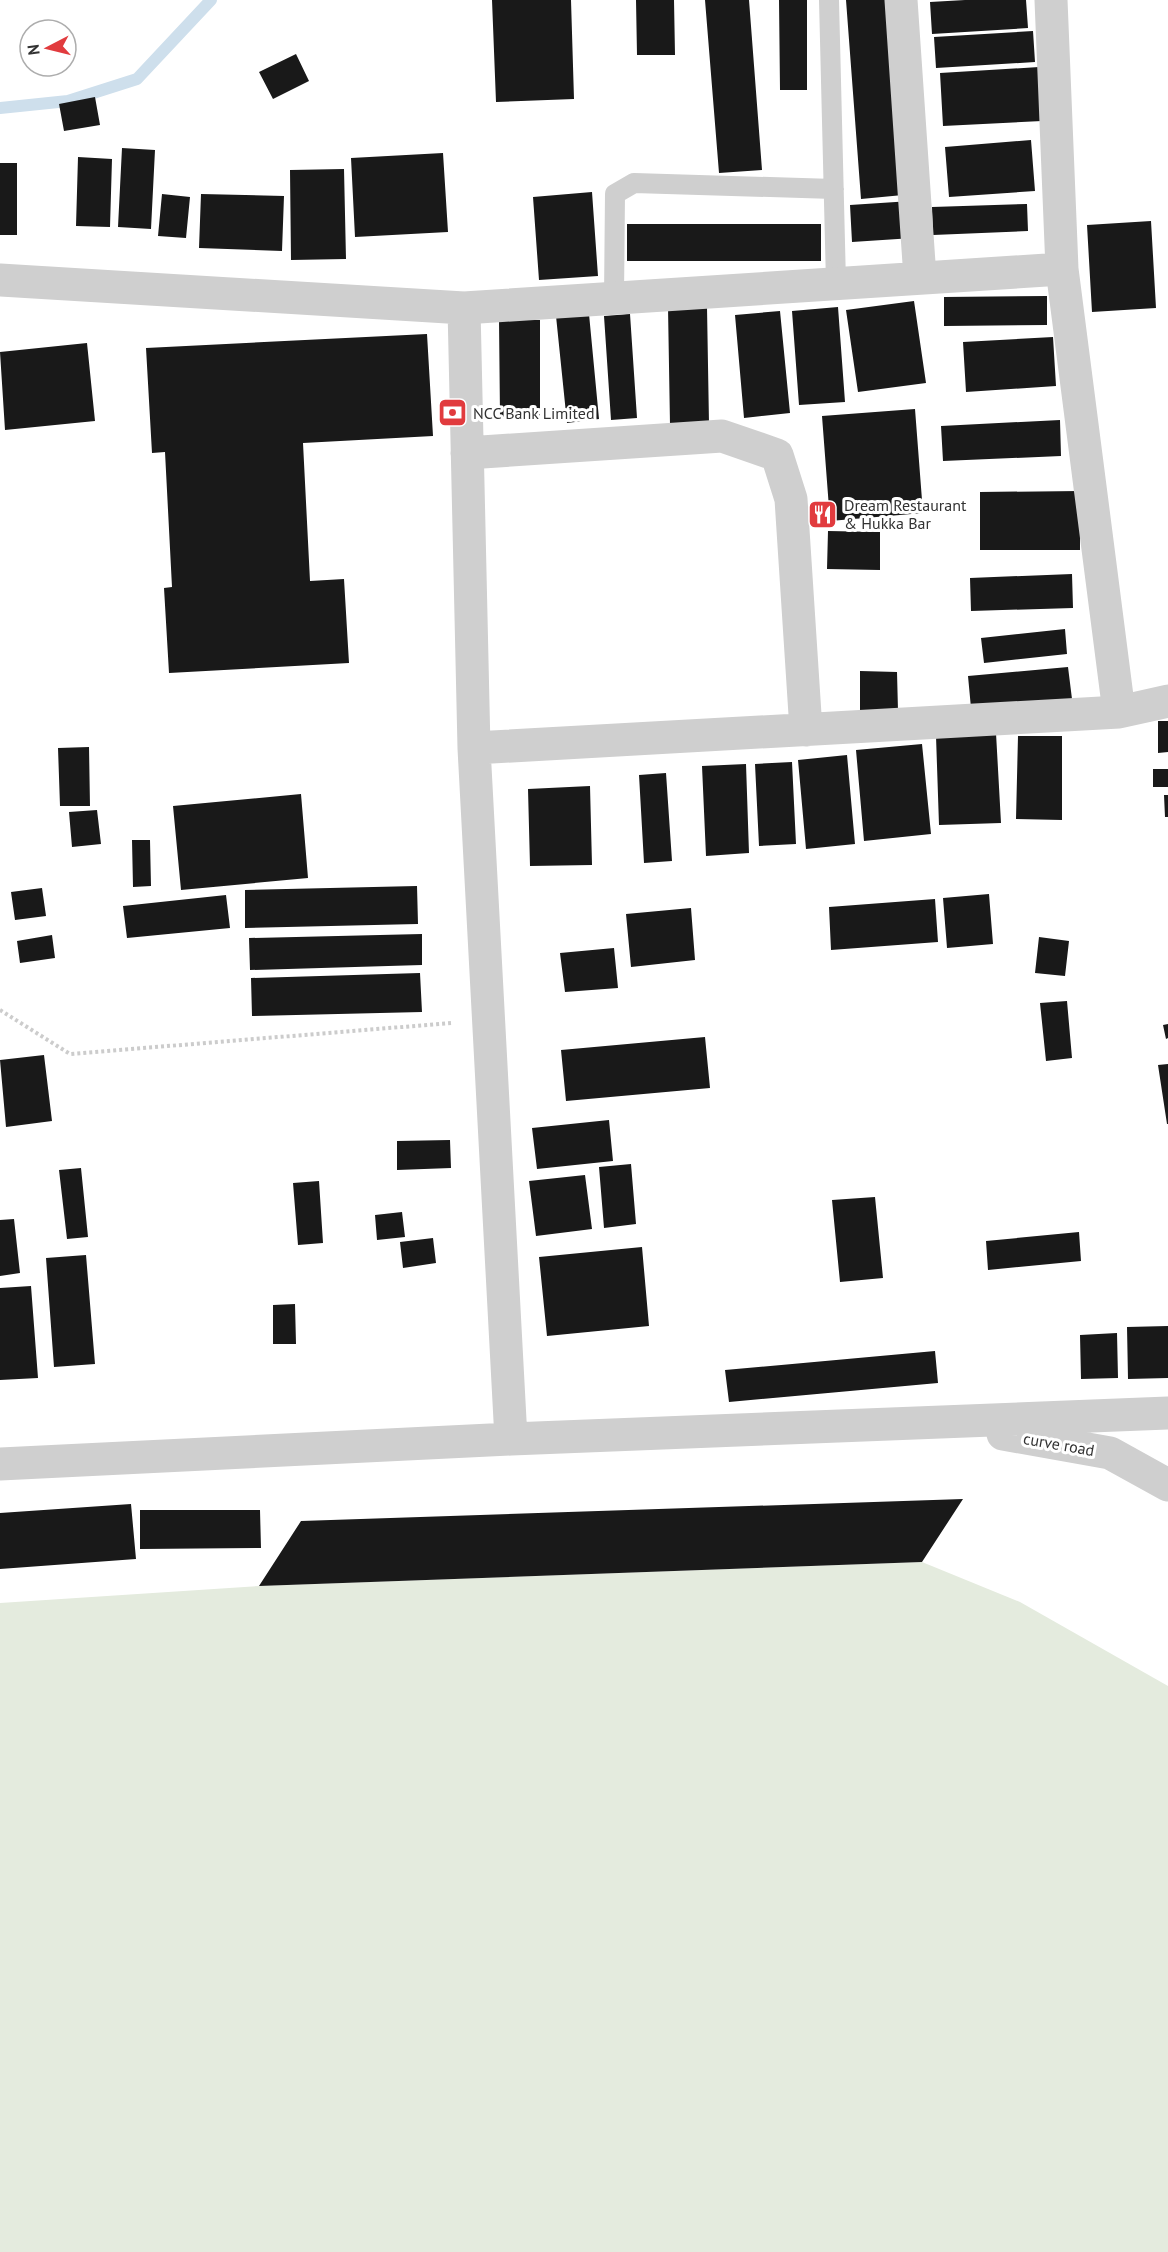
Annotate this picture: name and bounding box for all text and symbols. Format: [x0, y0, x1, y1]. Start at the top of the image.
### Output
north arrow [18, 18, 78, 78]
text: N [23, 43, 44, 56]
bank icon: NCC Bank Limited [436, 397, 468, 429]
place label: NCC Bank Limited [473, 403, 595, 423]
place label: Dream Restaurant & Hukka Bar [844, 495, 967, 533]
restaurant icon: Dream Restaurant & Hukka Bar [807, 498, 839, 530]
street label: curve road [1022, 1428, 1096, 1460]

